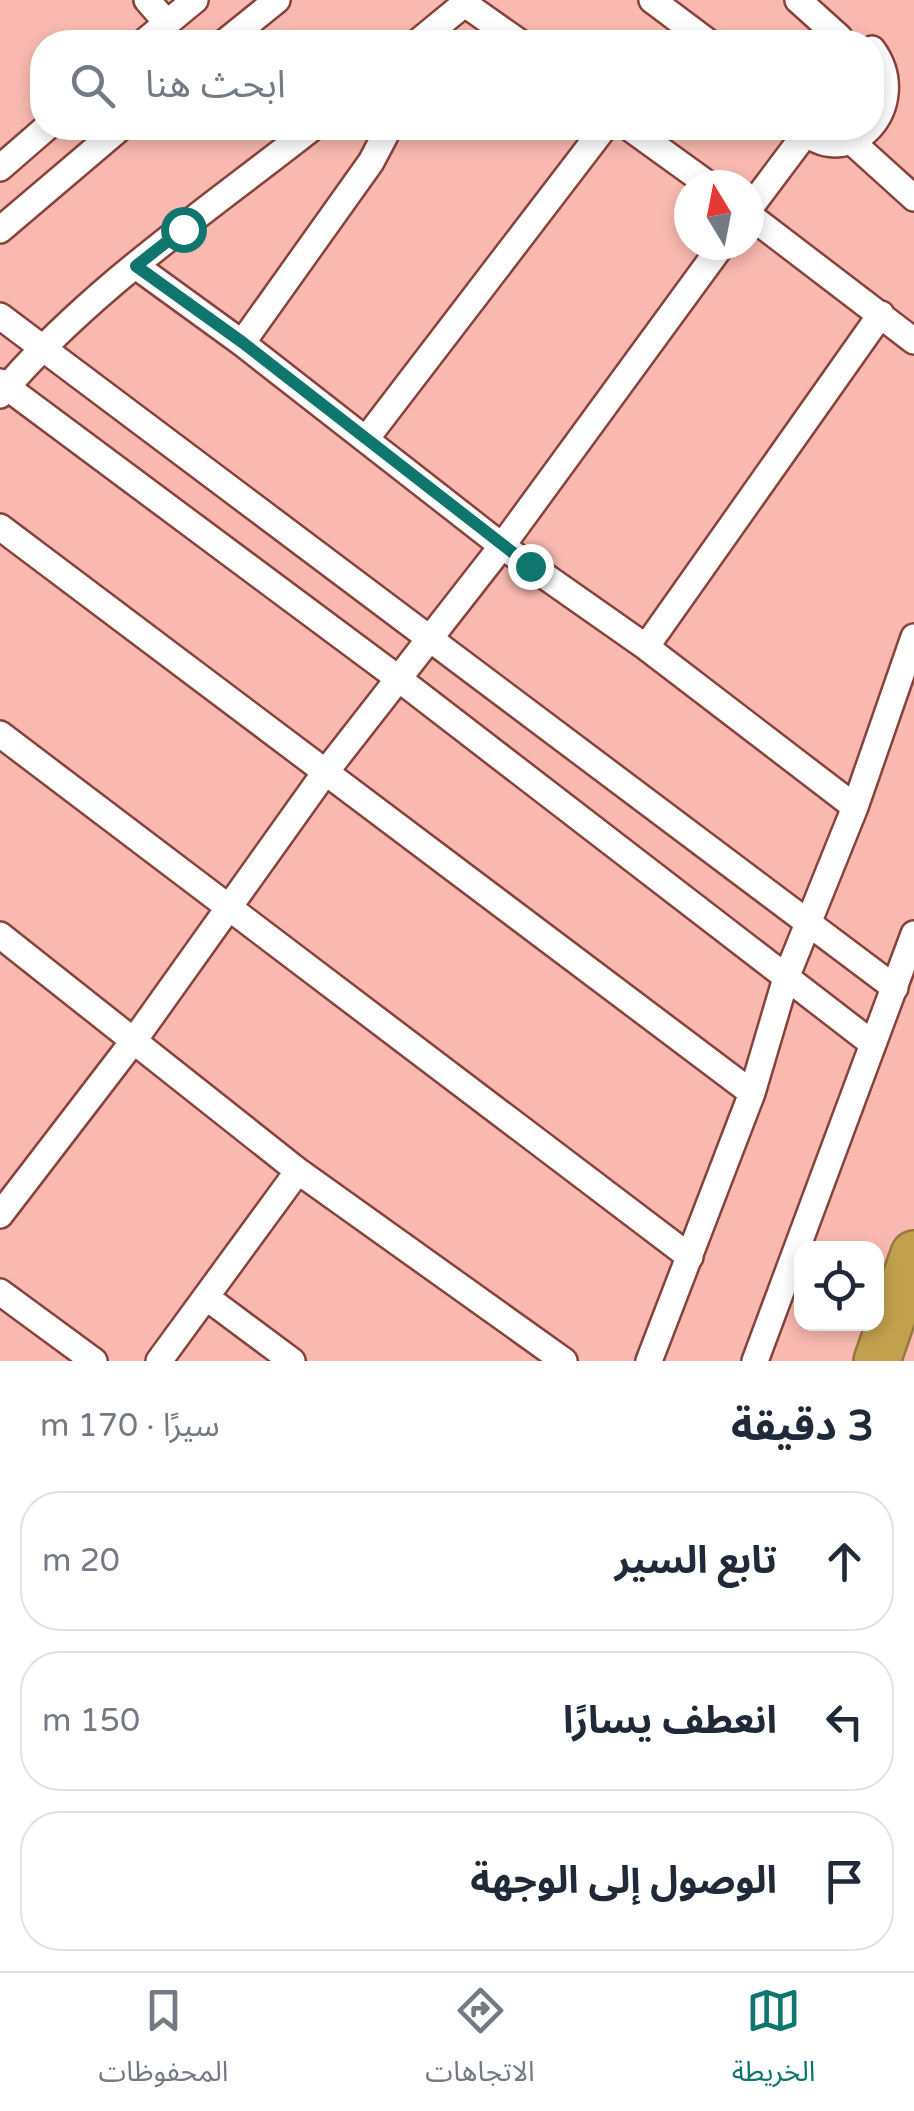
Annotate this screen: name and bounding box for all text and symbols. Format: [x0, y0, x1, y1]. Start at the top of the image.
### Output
search box [30, 30, 884, 140]
icon: search [65, 58, 120, 113]
text: ابحث هنا [145, 62, 286, 108]
north arrow [674, 170, 764, 260]
route start [161, 207, 207, 253]
route end [508, 544, 554, 590]
map controls [794, 1241, 884, 1331]
button: locate [794, 1241, 884, 1331]
text: 3 دقيقة [731, 1401, 874, 1452]
text: سيرًا · 170 m [40, 1407, 220, 1445]
icon: ahead [817, 1534, 872, 1589]
text: تابع السير [615, 1538, 777, 1584]
text: 20 m [42, 1542, 120, 1580]
icon: left [817, 1694, 872, 1749]
text: انعطف يسارًا [563, 1698, 777, 1744]
text: 150 m [42, 1702, 140, 1740]
icon: arrive [817, 1854, 872, 1909]
text: الوصول إلى الوجهة [470, 1858, 777, 1904]
tab: المحفوظات [98, 1983, 228, 2102]
tab: الاتجاهات [425, 1983, 535, 2102]
tab: الخريطة [732, 1983, 816, 2102]

